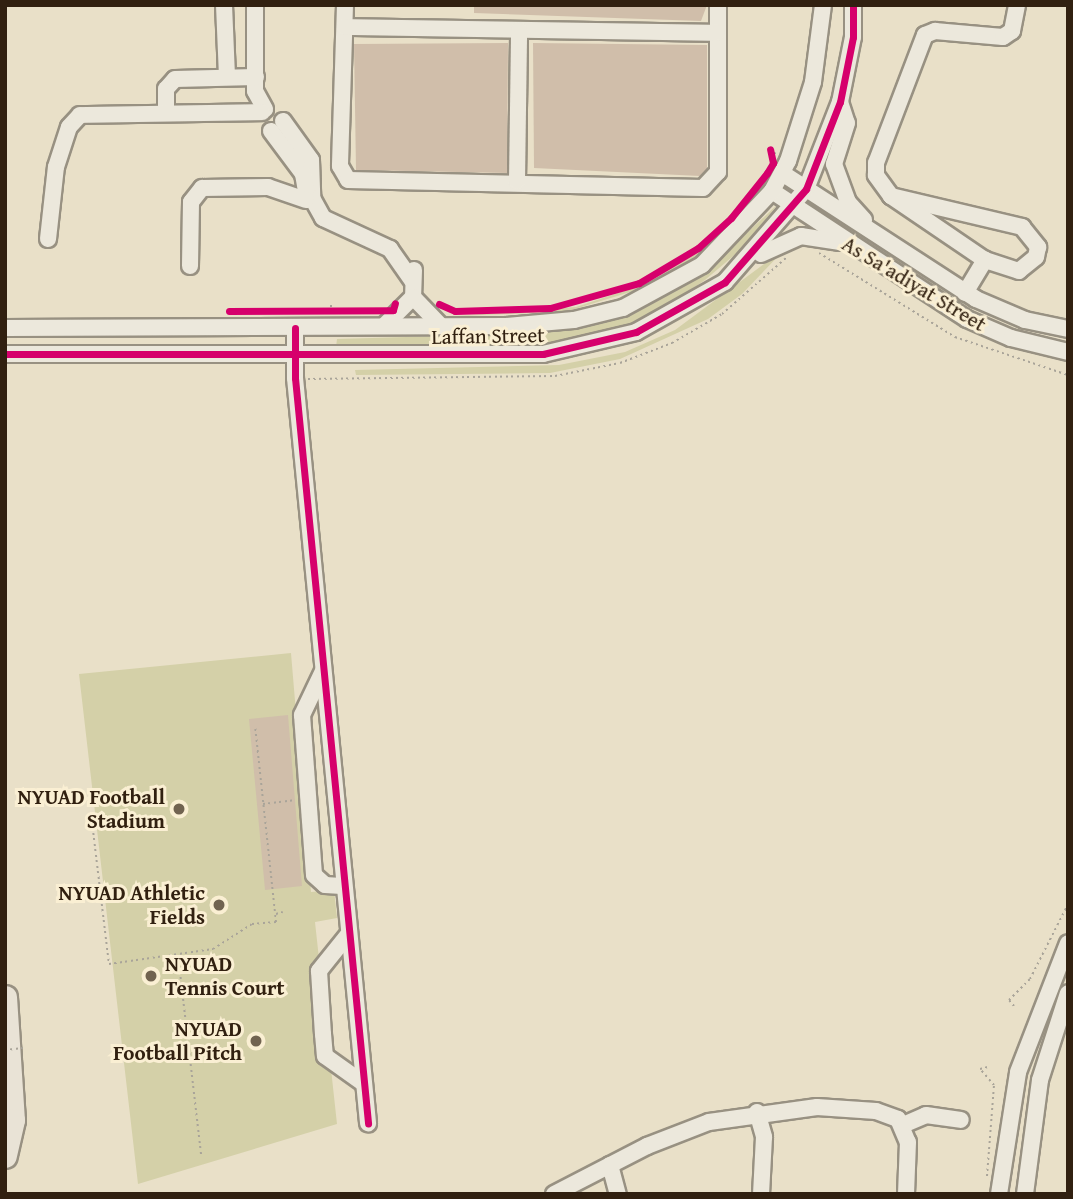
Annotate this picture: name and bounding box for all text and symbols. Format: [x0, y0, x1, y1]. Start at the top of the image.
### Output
street label: As Sa'adiyat Street [837, 231, 991, 337]
street label: Laffan Street [431, 322, 545, 350]
place label: NYUAD Football Stadium [18, 784, 165, 834]
marker: NYUAD Football Stadium [171, 801, 187, 817]
place label: NYUAD Athletic Fields [58, 880, 205, 930]
marker: NYUAD Athletic Fields [211, 897, 227, 913]
place label: NYUAD Tennis Court [165, 951, 285, 1001]
marker: NYUAD Tennis Court [143, 968, 159, 984]
place label: NYUAD Football Pitch [113, 1016, 242, 1066]
marker: NYUAD Football Pitch [248, 1033, 264, 1049]

